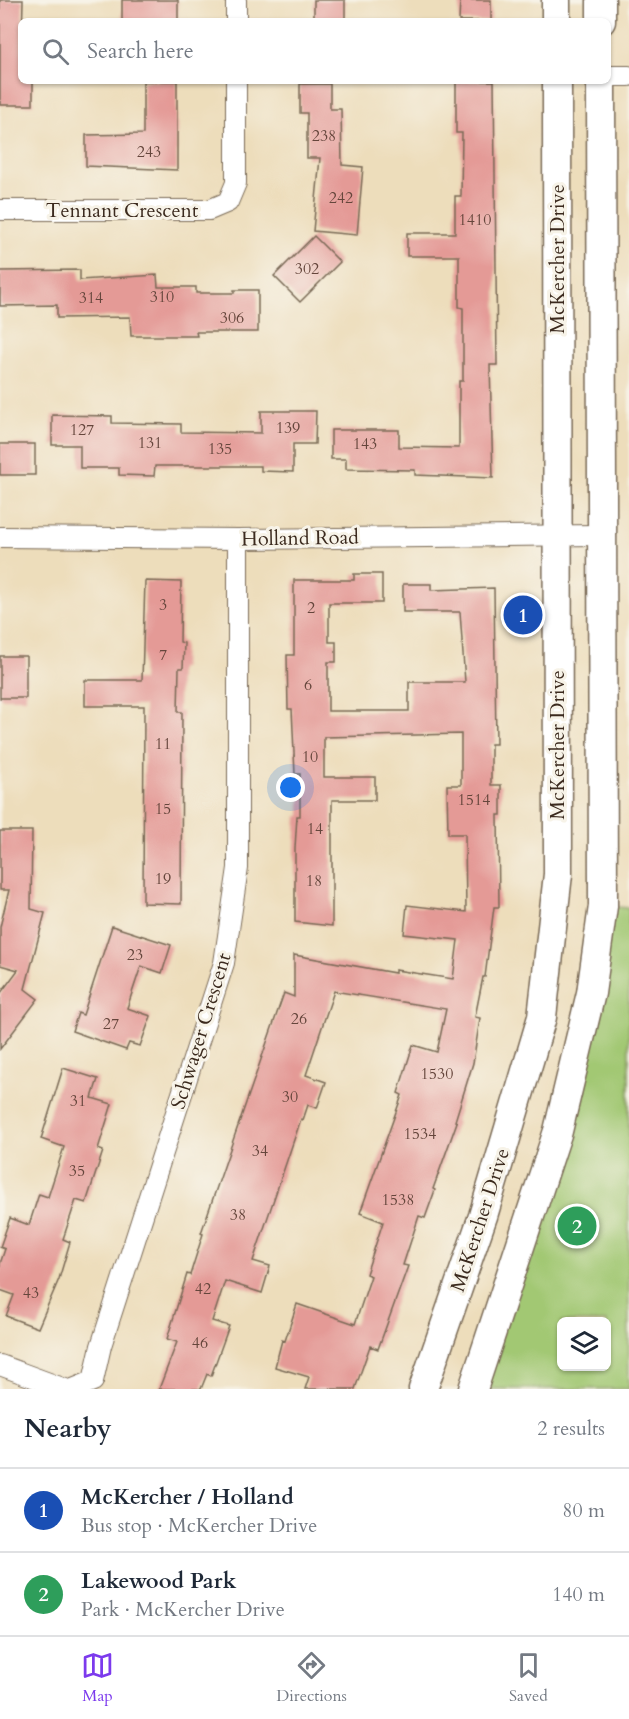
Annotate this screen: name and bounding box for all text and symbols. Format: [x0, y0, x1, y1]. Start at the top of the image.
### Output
search box [18, 18, 611, 84]
icon: search [39, 35, 72, 68]
text: Search here [87, 36, 194, 66]
house number: 238 [312, 125, 336, 147]
house number: 243 [137, 141, 161, 163]
street label: McKercher Drive [544, 184, 571, 334]
house number: 242 [329, 187, 353, 209]
street label: Tennant Crescent [46, 197, 199, 224]
house number: 1410 [459, 209, 491, 231]
house number: 302 [295, 258, 319, 280]
house number: 310 [150, 286, 174, 308]
house number: 314 [79, 287, 103, 309]
house number: 306 [220, 307, 244, 329]
house number: 139 [276, 417, 300, 439]
house number: 127 [70, 419, 94, 441]
house number: 131 [138, 432, 162, 454]
house number: 143 [353, 433, 377, 455]
house number: 135 [208, 438, 232, 460]
street label: Holland Road [241, 523, 359, 553]
pin: 1 [504, 592, 542, 638]
house number: 3 [159, 594, 167, 616]
house number: 2 [307, 597, 315, 619]
house number: 7 [159, 644, 167, 666]
street label: McKercher Drive [544, 670, 571, 820]
house number: 6 [304, 674, 312, 696]
house number: 11 [155, 733, 171, 755]
house number: 10 [302, 746, 318, 768]
your location [276, 773, 305, 802]
house number: 1514 [458, 789, 490, 811]
house number: 15 [155, 798, 171, 820]
house number: 14 [307, 818, 323, 840]
house number: 19 [155, 868, 171, 890]
house number: 18 [306, 870, 322, 892]
house number: 23 [127, 944, 143, 966]
street label: Schwager Crescent [164, 949, 238, 1112]
house number: 26 [291, 1008, 307, 1030]
house number: 27 [103, 1013, 119, 1035]
house number: 1530 [421, 1063, 453, 1085]
house number: 30 [282, 1086, 298, 1108]
house number: 31 [70, 1090, 86, 1112]
house number: 1534 [404, 1123, 436, 1145]
house number: 34 [252, 1140, 268, 1162]
street label: McKercher Drive [444, 1145, 516, 1295]
house number: 35 [69, 1160, 85, 1182]
house number: 1538 [382, 1189, 414, 1211]
house number: 38 [230, 1204, 246, 1226]
pin: 2 [558, 1204, 596, 1248]
house number: 42 [195, 1278, 211, 1300]
house number: 43 [23, 1282, 39, 1304]
map controls [557, 1317, 611, 1371]
button: layers [557, 1317, 611, 1371]
house number: 46 [192, 1332, 208, 1354]
text: Nearby [24, 1411, 112, 1446]
text: 2 results [537, 1415, 605, 1442]
text: McKercher / Holland [81, 1482, 294, 1512]
text: 1 [38, 1497, 49, 1524]
text: 80 m [562, 1497, 605, 1524]
text: Bus stop · McKercher Drive [81, 1512, 317, 1539]
text: Lakewood Park [81, 1566, 236, 1596]
text: 2 [38, 1581, 49, 1608]
text: 140 m [552, 1581, 605, 1608]
text: Park · McKercher Drive [81, 1596, 285, 1623]
tab: Map [81, 1649, 114, 1707]
tab: Directions [276, 1649, 347, 1707]
tab: Saved [509, 1649, 548, 1707]

